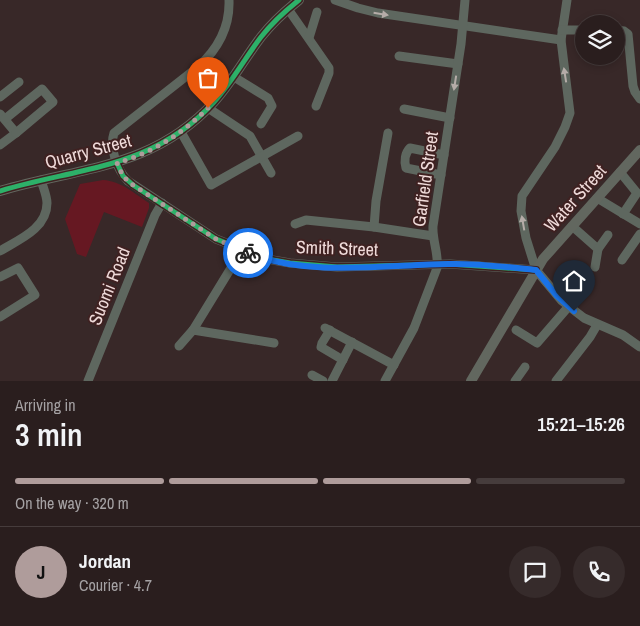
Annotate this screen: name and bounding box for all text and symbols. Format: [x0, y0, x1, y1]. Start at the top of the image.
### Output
one-way arrow [374, 10, 390, 18]
map controls [575, 15, 625, 65]
button: layers [575, 15, 625, 65]
pin [187, 57, 229, 108]
icon: bag [194, 64, 222, 92]
one-way arrow [560, 66, 568, 82]
one-way arrow [451, 75, 459, 91]
street label: Quarry Street [42, 127, 134, 175]
street label: Garfield Street [406, 130, 444, 228]
street label: Water Street [538, 159, 612, 237]
one-way arrow [519, 215, 527, 231]
courier [223, 228, 273, 278]
street label: Smith Street [296, 234, 378, 262]
icon: bike [234, 239, 262, 267]
street label: Suomi Road [82, 243, 136, 329]
pin [553, 260, 595, 311]
icon: home [560, 267, 588, 295]
text: Arriving in [15, 394, 76, 416]
text: 15:21–15:26 [537, 411, 625, 437]
text: 3 min [15, 413, 83, 456]
text: On the way · 320 m [15, 492, 129, 514]
button: chat [509, 546, 561, 598]
button: phone [573, 546, 625, 598]
text: Jordan [79, 548, 131, 574]
text: J [37, 559, 45, 585]
text: Courier · 4.7 [79, 574, 152, 596]

